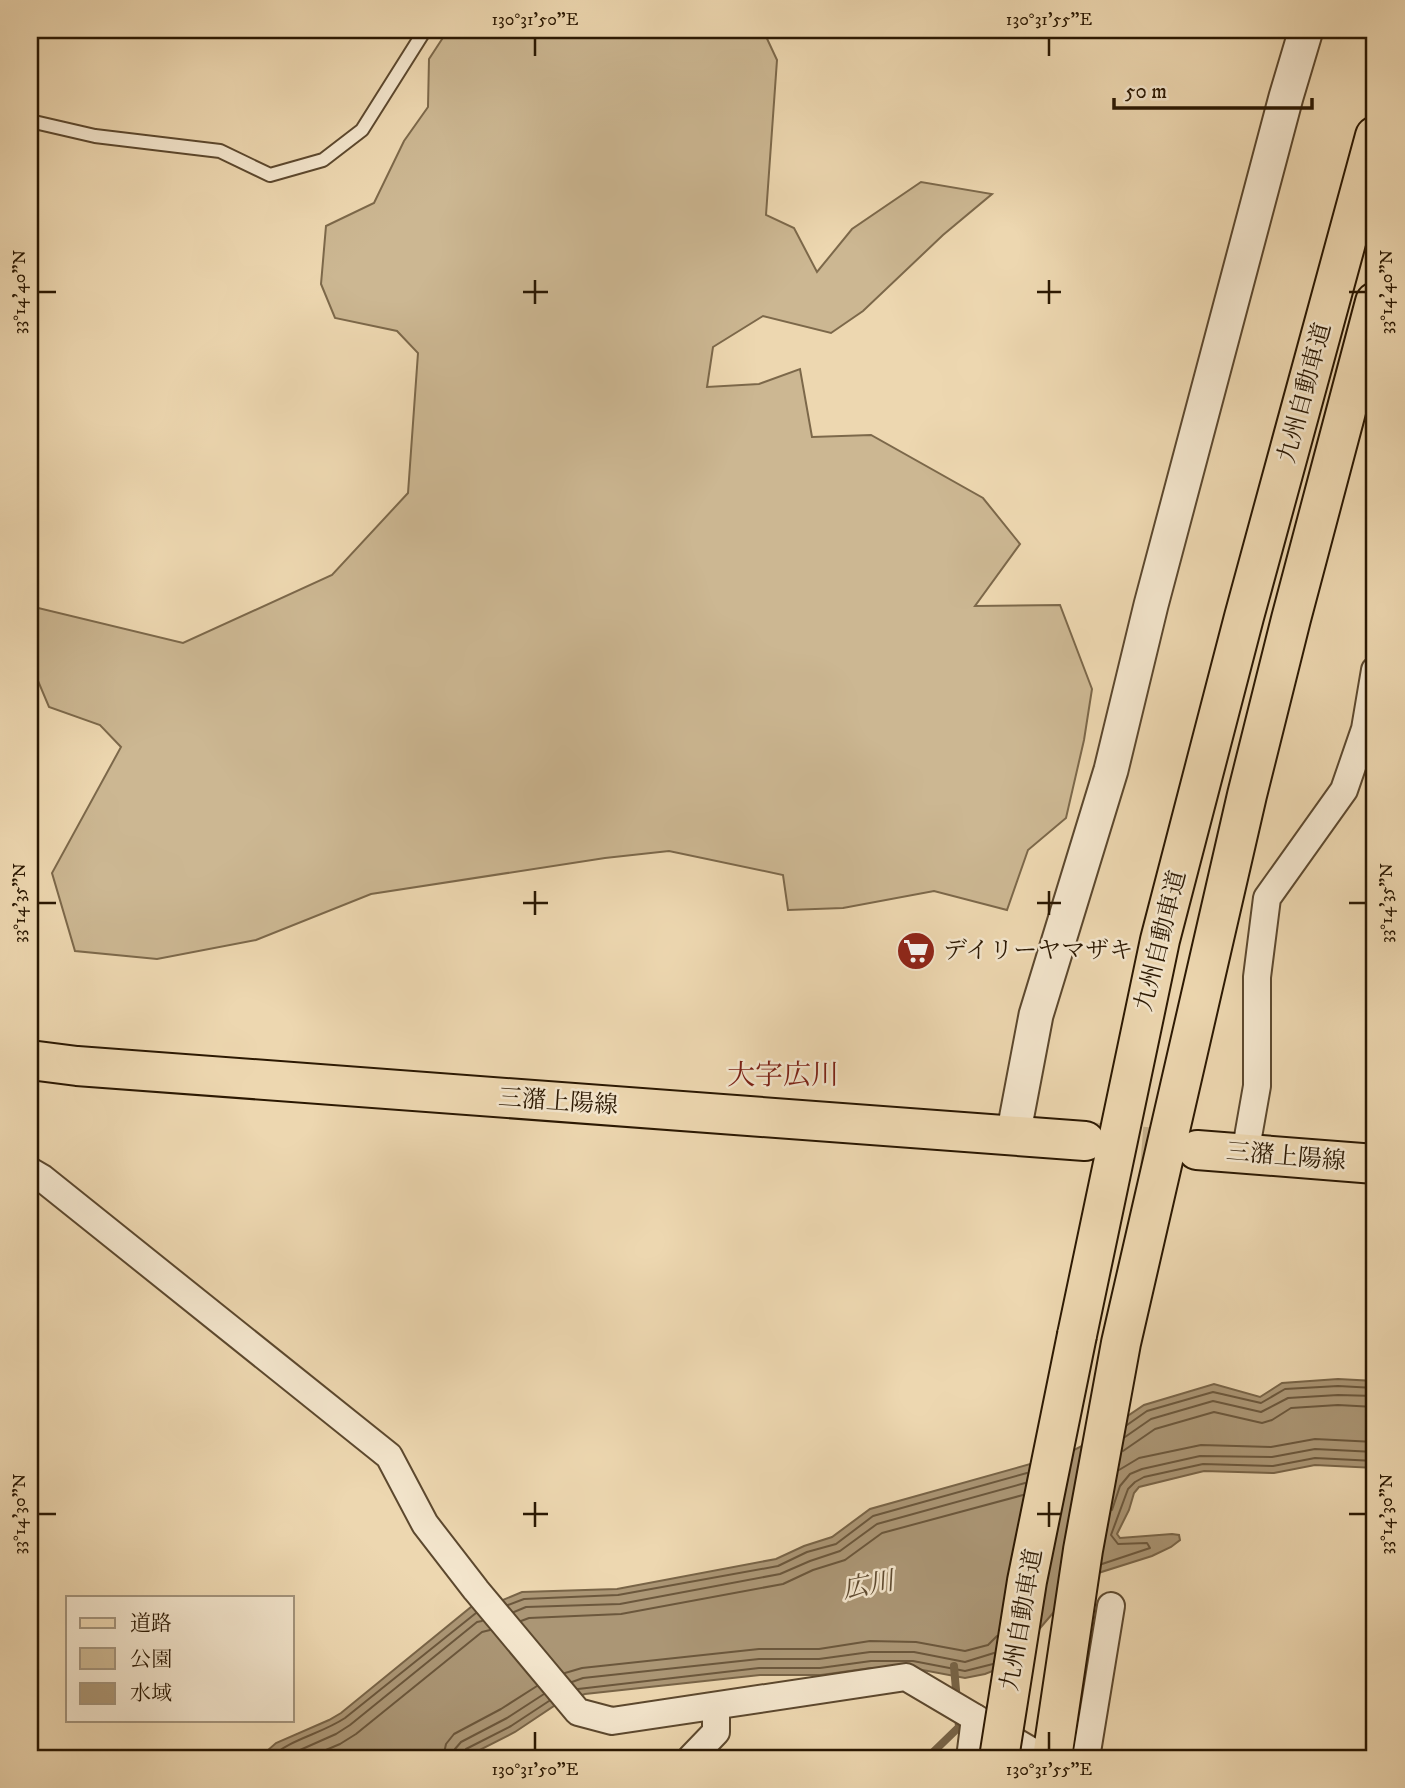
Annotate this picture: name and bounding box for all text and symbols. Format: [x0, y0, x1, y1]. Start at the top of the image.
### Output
text: 130°31'50"E [491, 9, 579, 31]
text: 130°31'55"E [1006, 9, 1092, 31]
scale bar [1114, 66, 1312, 110]
text: 50 m [1125, 79, 1167, 105]
text: 33°14'40"N [9, 250, 31, 334]
text: 33°14'40"N [1376, 250, 1398, 334]
street label: 九州自動車道 [1272, 320, 1338, 466]
text: 33°14'35"N [9, 863, 31, 943]
text: 33°14'35"N [1376, 863, 1398, 943]
street label: 九州自動車道 [1129, 868, 1193, 1014]
supermarket icon: デイリーヤマザキ [895, 930, 937, 972]
place label: デイリーヤマザキ [943, 936, 1133, 966]
district label: 大字広川 [727, 1058, 839, 1093]
street label: 三潴上陽線 [497, 1083, 619, 1121]
street label: 三潴上陽線 [1225, 1137, 1347, 1177]
text: 33°14'30"N [9, 1473, 31, 1554]
text: 33°14'30"N [1376, 1473, 1398, 1554]
street label: 九州自動車道 [995, 1546, 1049, 1694]
water label: 広川 [839, 1564, 900, 1607]
legend [66, 1596, 294, 1722]
text: 道路 [130, 1611, 172, 1637]
text: 公園 [130, 1647, 172, 1673]
text: 水域 [130, 1681, 172, 1707]
text: 130°31'50"E [491, 1759, 579, 1781]
text: 130°31'55"E [1006, 1759, 1092, 1781]

